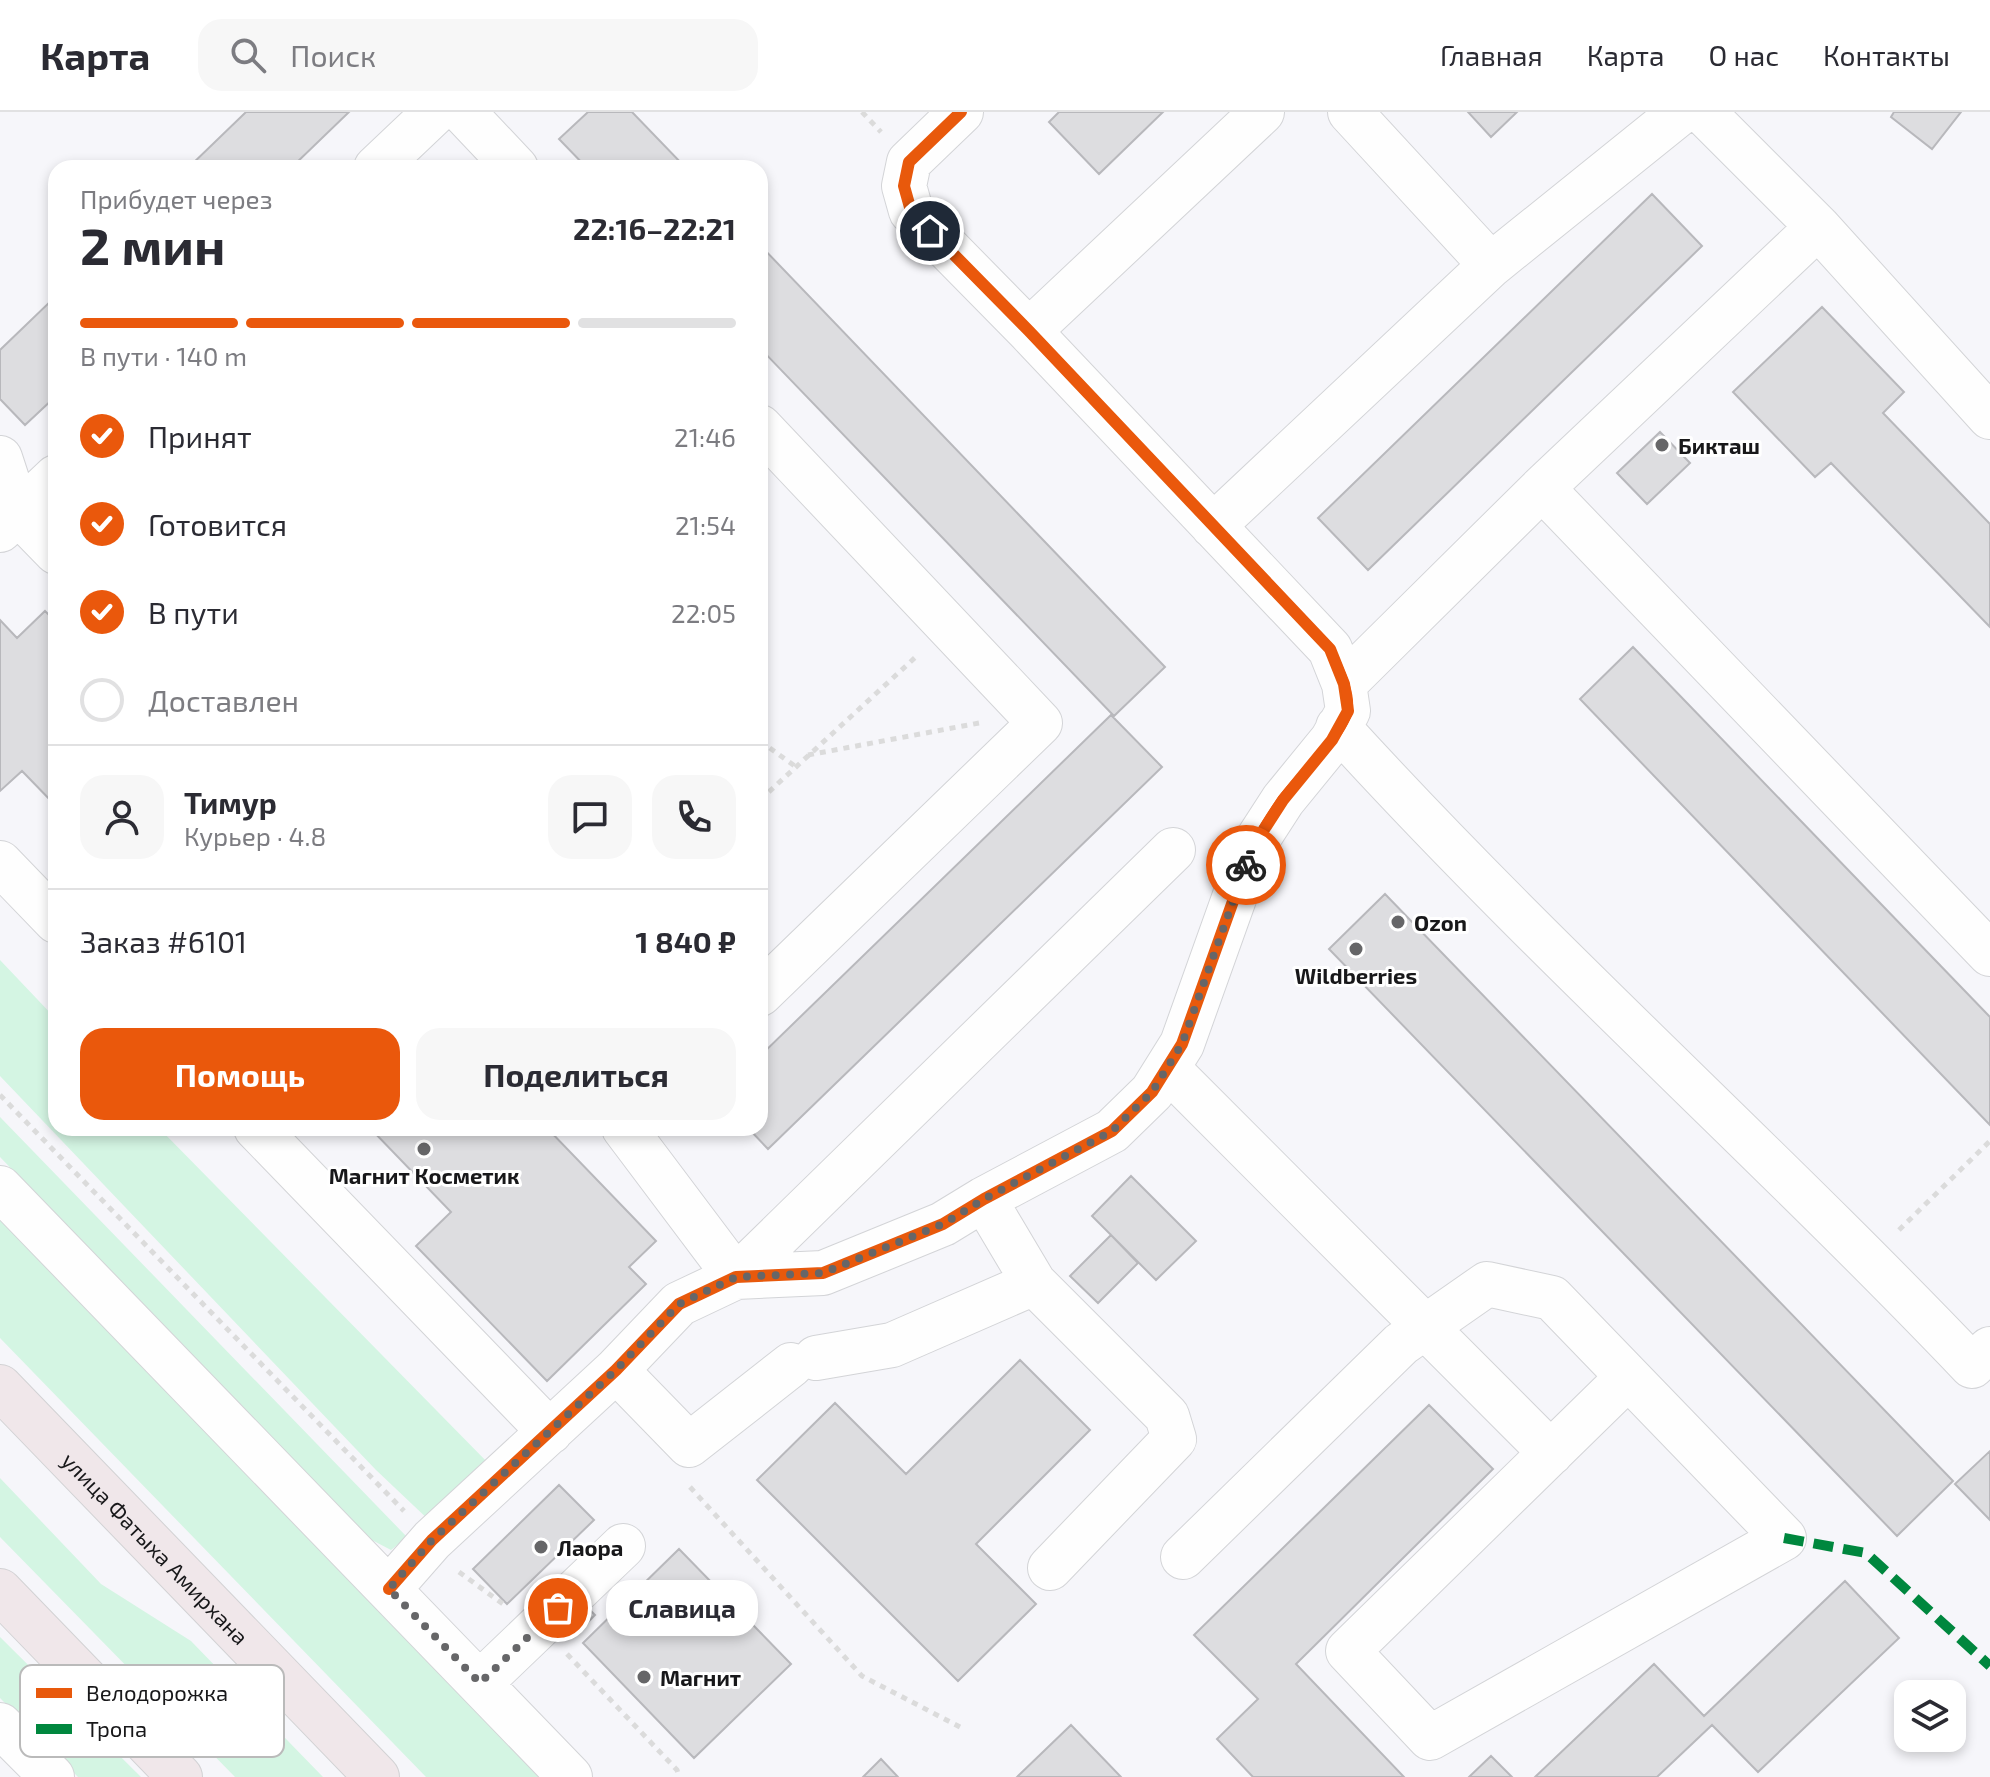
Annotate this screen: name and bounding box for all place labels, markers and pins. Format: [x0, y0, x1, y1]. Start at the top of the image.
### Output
pin [896, 197, 964, 265]
place label: Бикташ [1678, 432, 1760, 458]
marker: Бикташ [1653, 436, 1671, 454]
place label: Ozon [1414, 909, 1467, 935]
marker: Ozon [1389, 913, 1407, 931]
marker: Wildberries [1347, 940, 1365, 958]
place label: Wildberries [1295, 962, 1417, 988]
marker: Магнит Косметик [415, 1140, 433, 1158]
place label: Магнит Косметик [329, 1162, 519, 1188]
place label: Лаора [557, 1534, 623, 1560]
marker: Лаора [532, 1538, 550, 1556]
pin [524, 1574, 592, 1642]
callout: Славица [606, 1580, 758, 1636]
place label: Магнит [660, 1664, 741, 1690]
marker: Магнит [635, 1668, 653, 1686]

